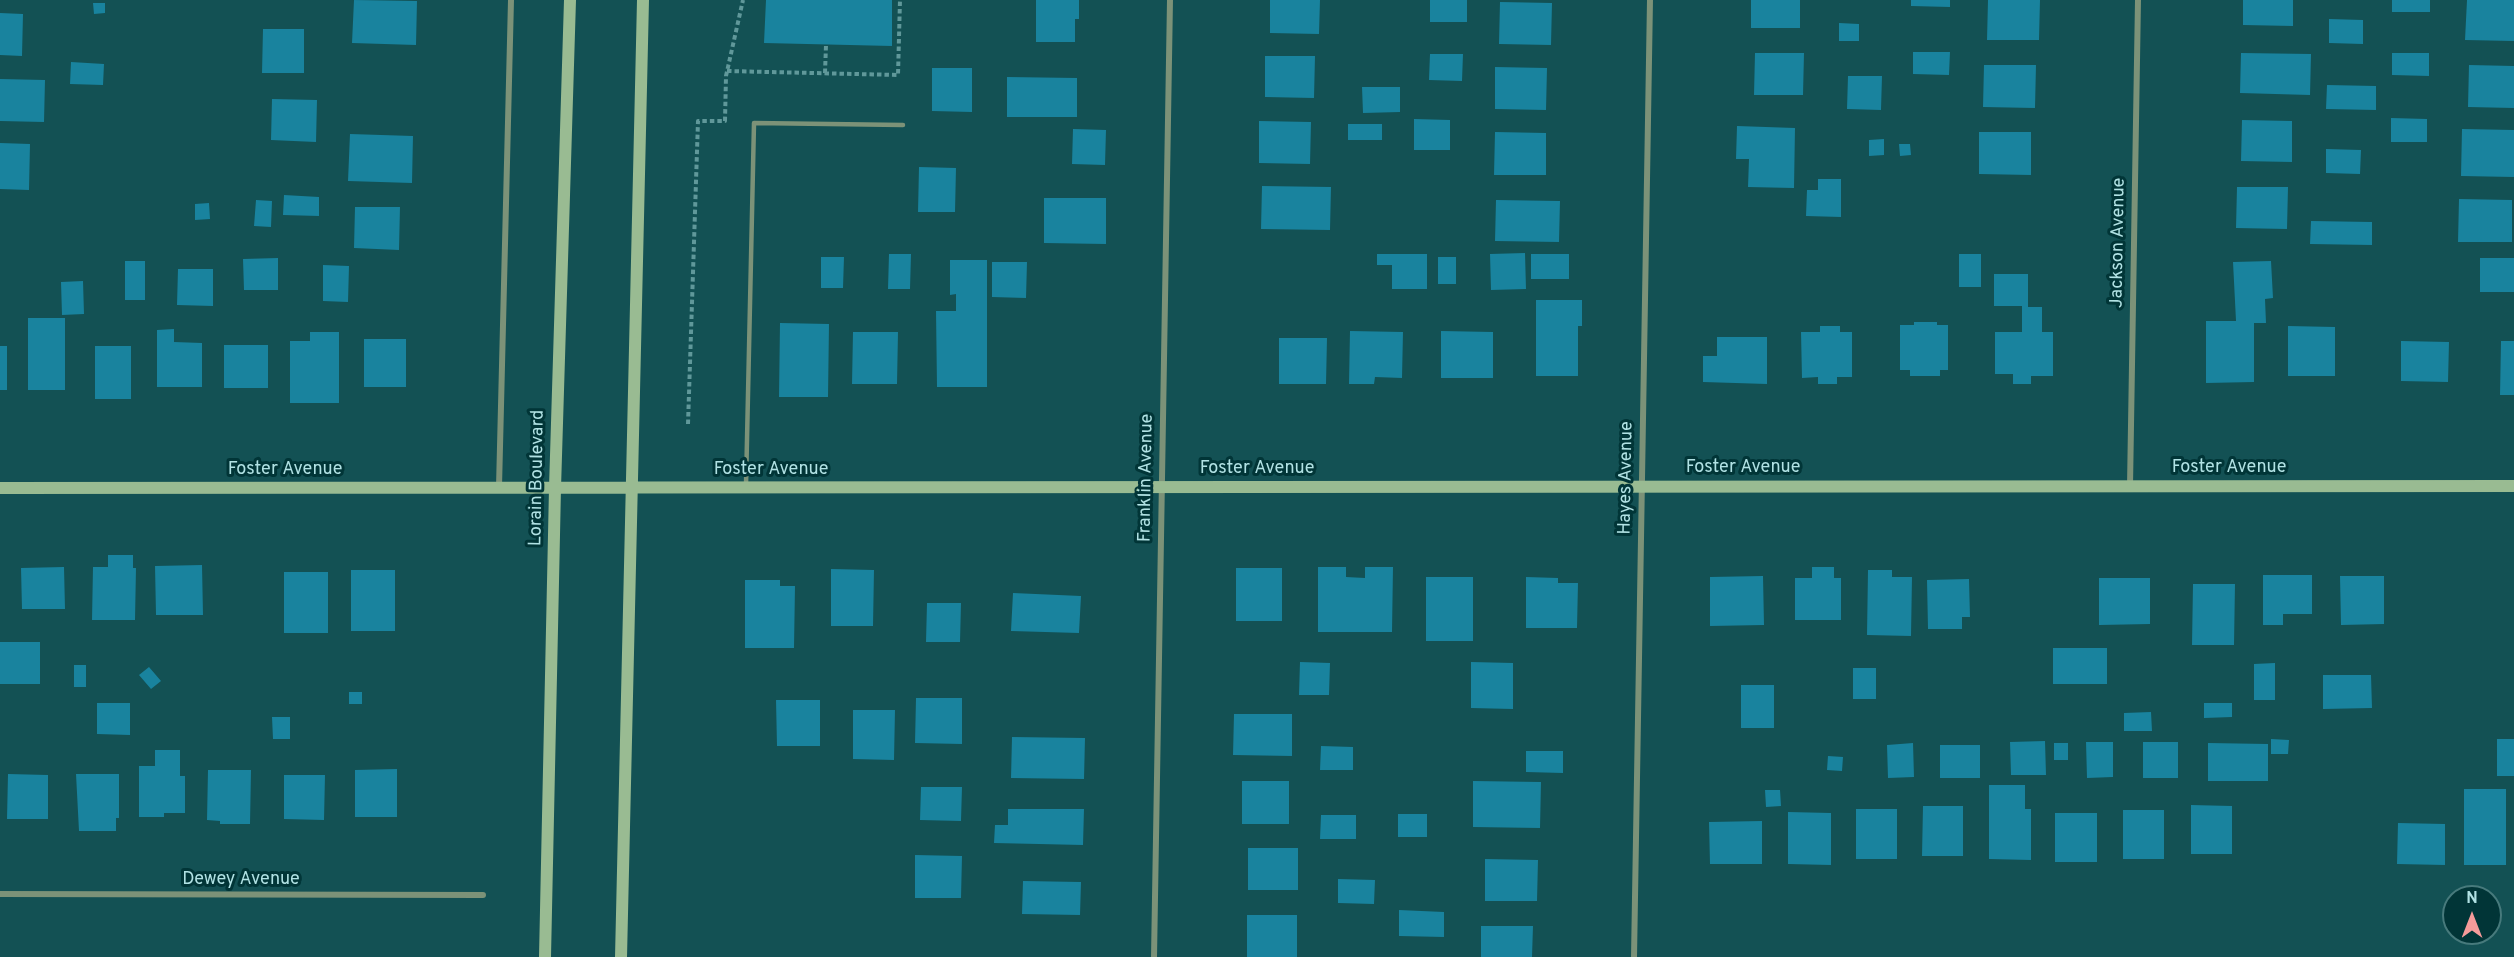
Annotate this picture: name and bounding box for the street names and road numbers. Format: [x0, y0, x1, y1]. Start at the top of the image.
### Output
street label: Jackson Avenue [2107, 178, 2131, 308]
street label: Lorain Boulevard [526, 410, 550, 546]
street label: Franklin Avenue [1135, 414, 1159, 542]
street label: Hayes Avenue [1615, 421, 1639, 535]
street label: Foster Avenue [1686, 457, 1800, 479]
street label: Foster Avenue [2172, 457, 2286, 479]
street label: Foster Avenue [1200, 458, 1314, 480]
street label: Foster Avenue [228, 459, 342, 481]
street label: Foster Avenue [714, 459, 828, 481]
street label: Dewey Avenue [182, 869, 300, 891]

